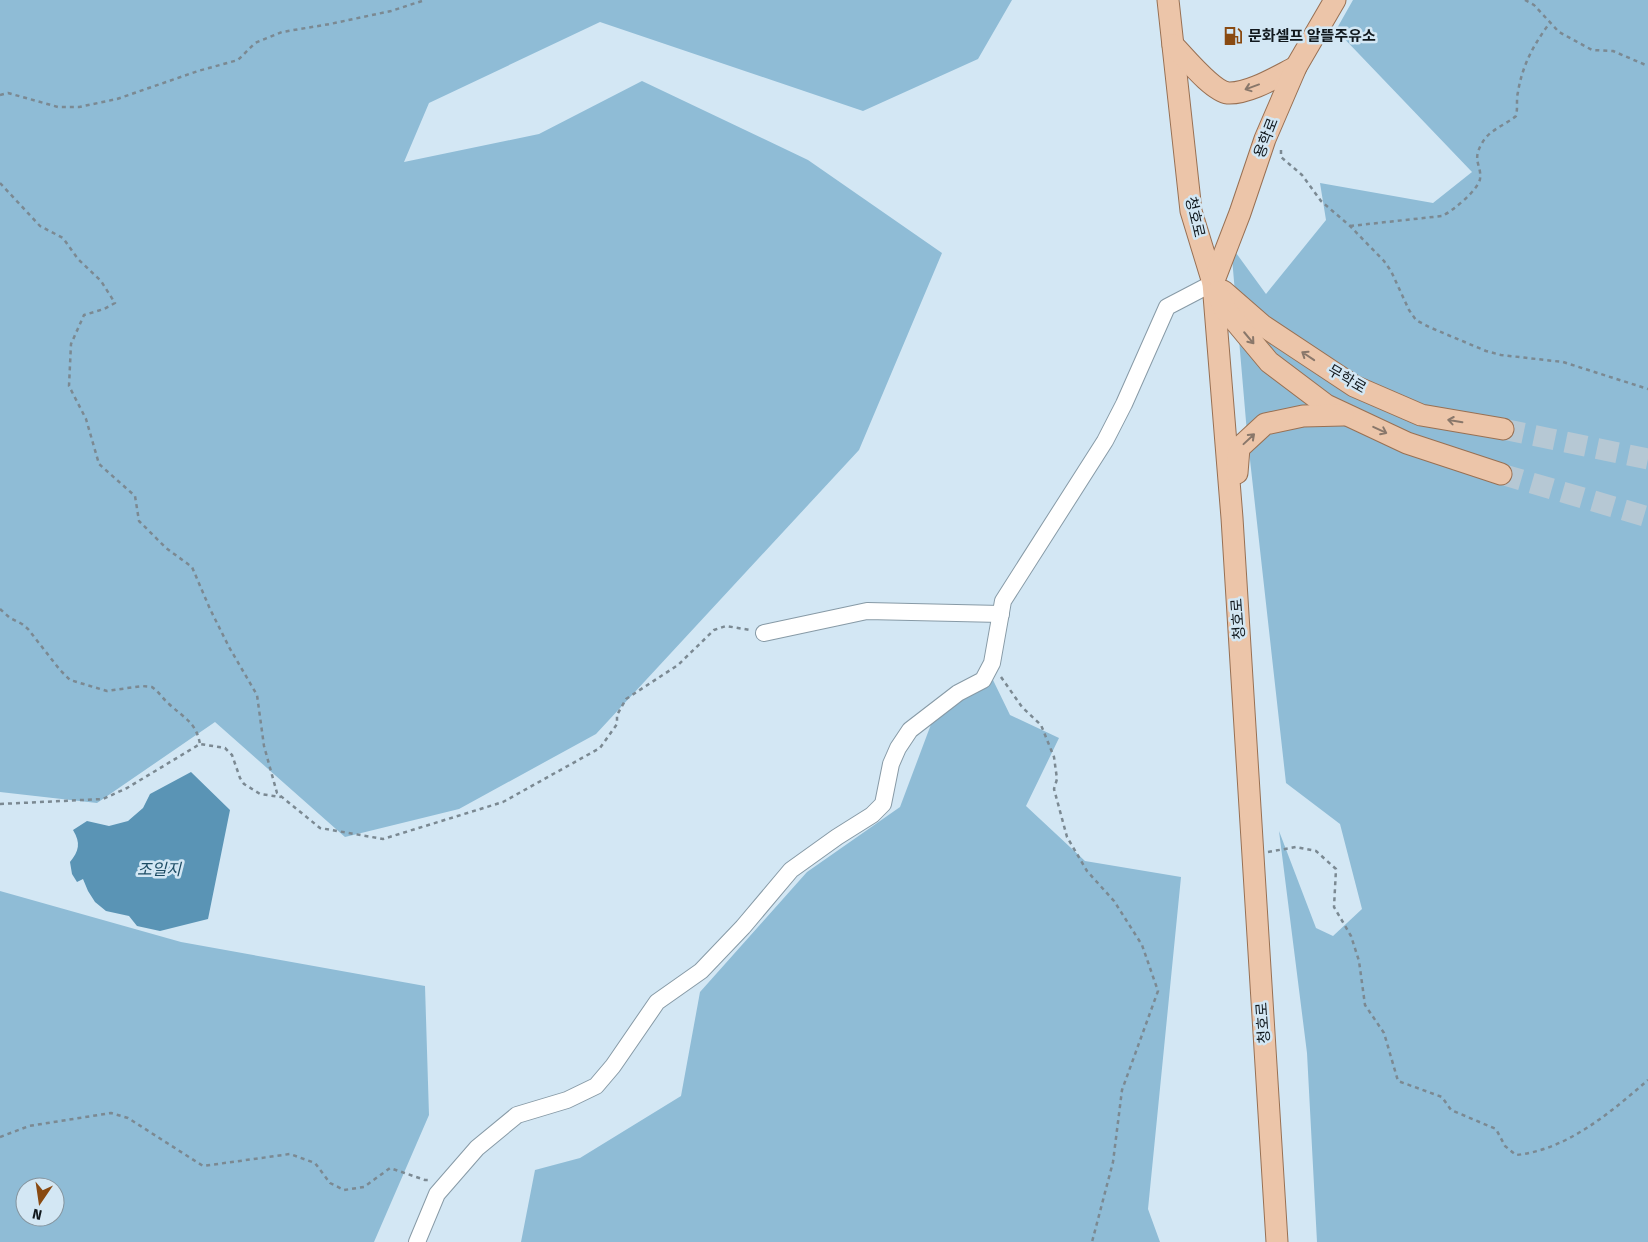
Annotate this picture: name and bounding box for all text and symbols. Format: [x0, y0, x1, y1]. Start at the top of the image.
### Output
fuel station icon: 문화셀프 알뜰주유소 [1222, 25, 1244, 47]
place label: 문화셀프 알뜰주유소 [1248, 27, 1376, 45]
one-way arrow [1245, 83, 1260, 92]
street label: 용학로 [1250, 115, 1282, 161]
street label: 청호로 [1182, 195, 1208, 239]
one-way arrow [1243, 331, 1254, 344]
one-way arrow [1302, 351, 1316, 361]
street label: 무학로 [1325, 361, 1369, 397]
one-way arrow [1447, 415, 1463, 425]
one-way arrow [1372, 426, 1387, 436]
one-way arrow [1242, 433, 1255, 445]
street label: 청호로 [1228, 598, 1248, 640]
water label: 조일지 [137, 860, 182, 879]
street label: 청호로 [1253, 1002, 1273, 1044]
north arrow [15, 1177, 65, 1227]
text: N [31, 1205, 44, 1224]

